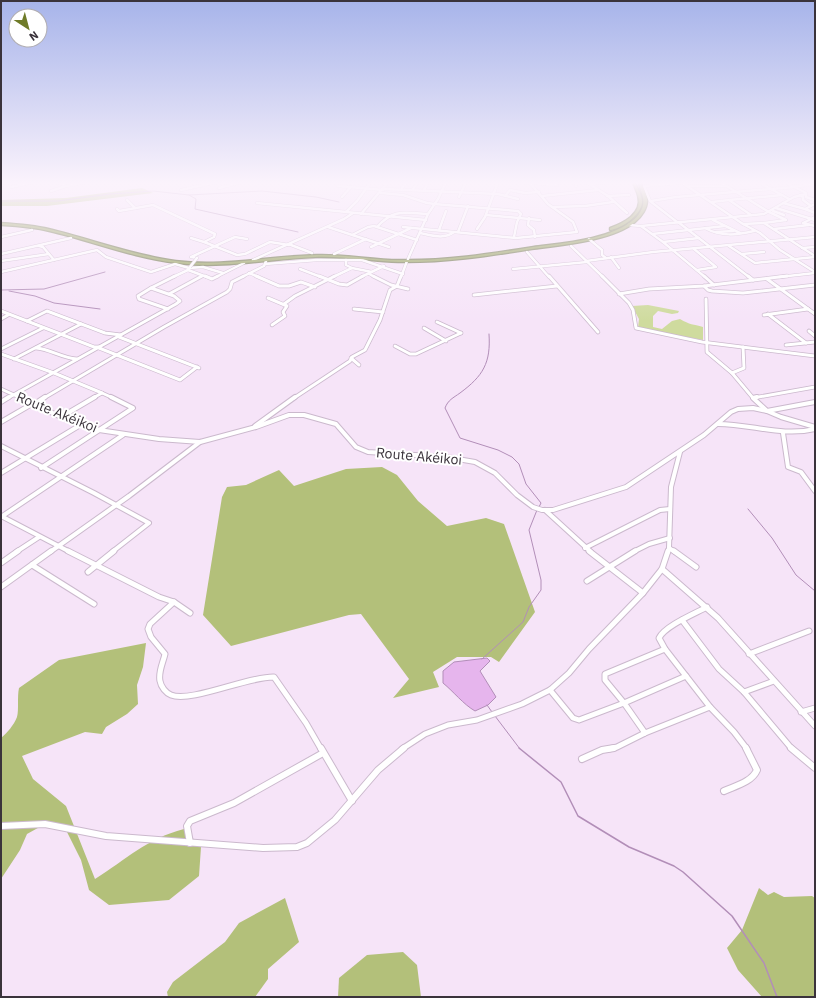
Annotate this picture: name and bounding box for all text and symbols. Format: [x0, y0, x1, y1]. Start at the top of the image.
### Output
north arrow [8, 8, 48, 48]
text: N [27, 28, 41, 44]
street label: Route Akéikoi [14, 388, 100, 436]
street label: Route Akéikoi [375, 443, 463, 469]

